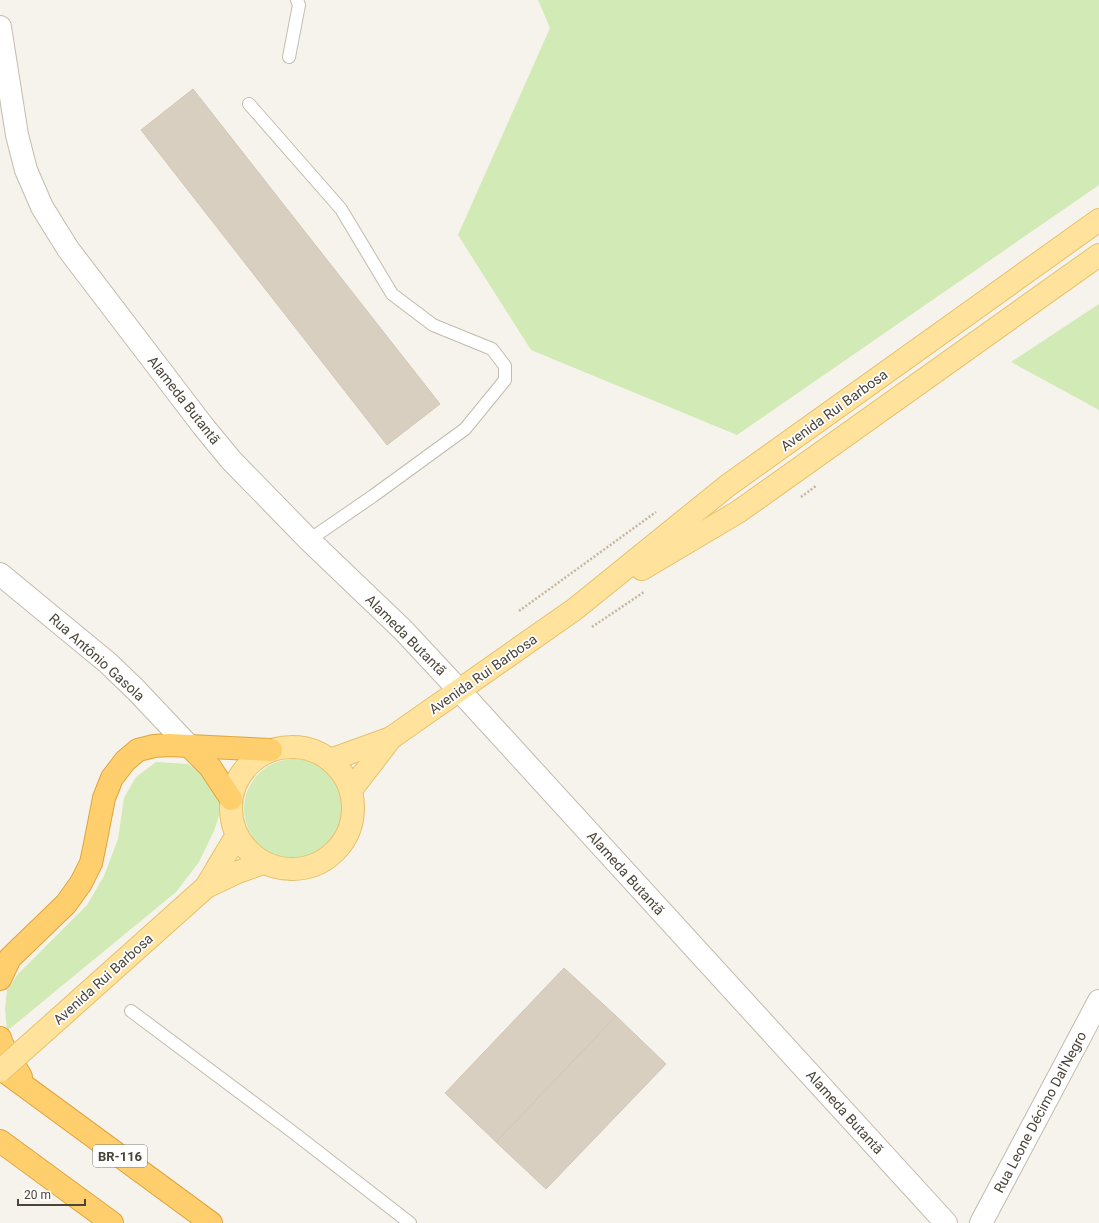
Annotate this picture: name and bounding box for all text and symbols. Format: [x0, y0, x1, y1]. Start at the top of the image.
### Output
street label: Alameda Butantã [145, 353, 223, 447]
street label: Avenida Rui Barbosa [778, 366, 890, 454]
street label: Alameda Butantã [362, 591, 450, 679]
street label: Rua Antônio Gasola [46, 610, 148, 704]
street label: Avenida Rui Barbosa [426, 631, 540, 717]
street label: Alameda Butantã [584, 828, 668, 918]
street label: Avenida Rui Barbosa [50, 930, 156, 1028]
street label: Rua Leone Décimo Dal'Negro [991, 1028, 1089, 1195]
street label: Alameda Butantã [803, 1067, 887, 1157]
road number: BR-116 [93, 1145, 147, 1167]
scale bar [18, 1181, 85, 1207]
text: 20 m [24, 1188, 51, 1202]

